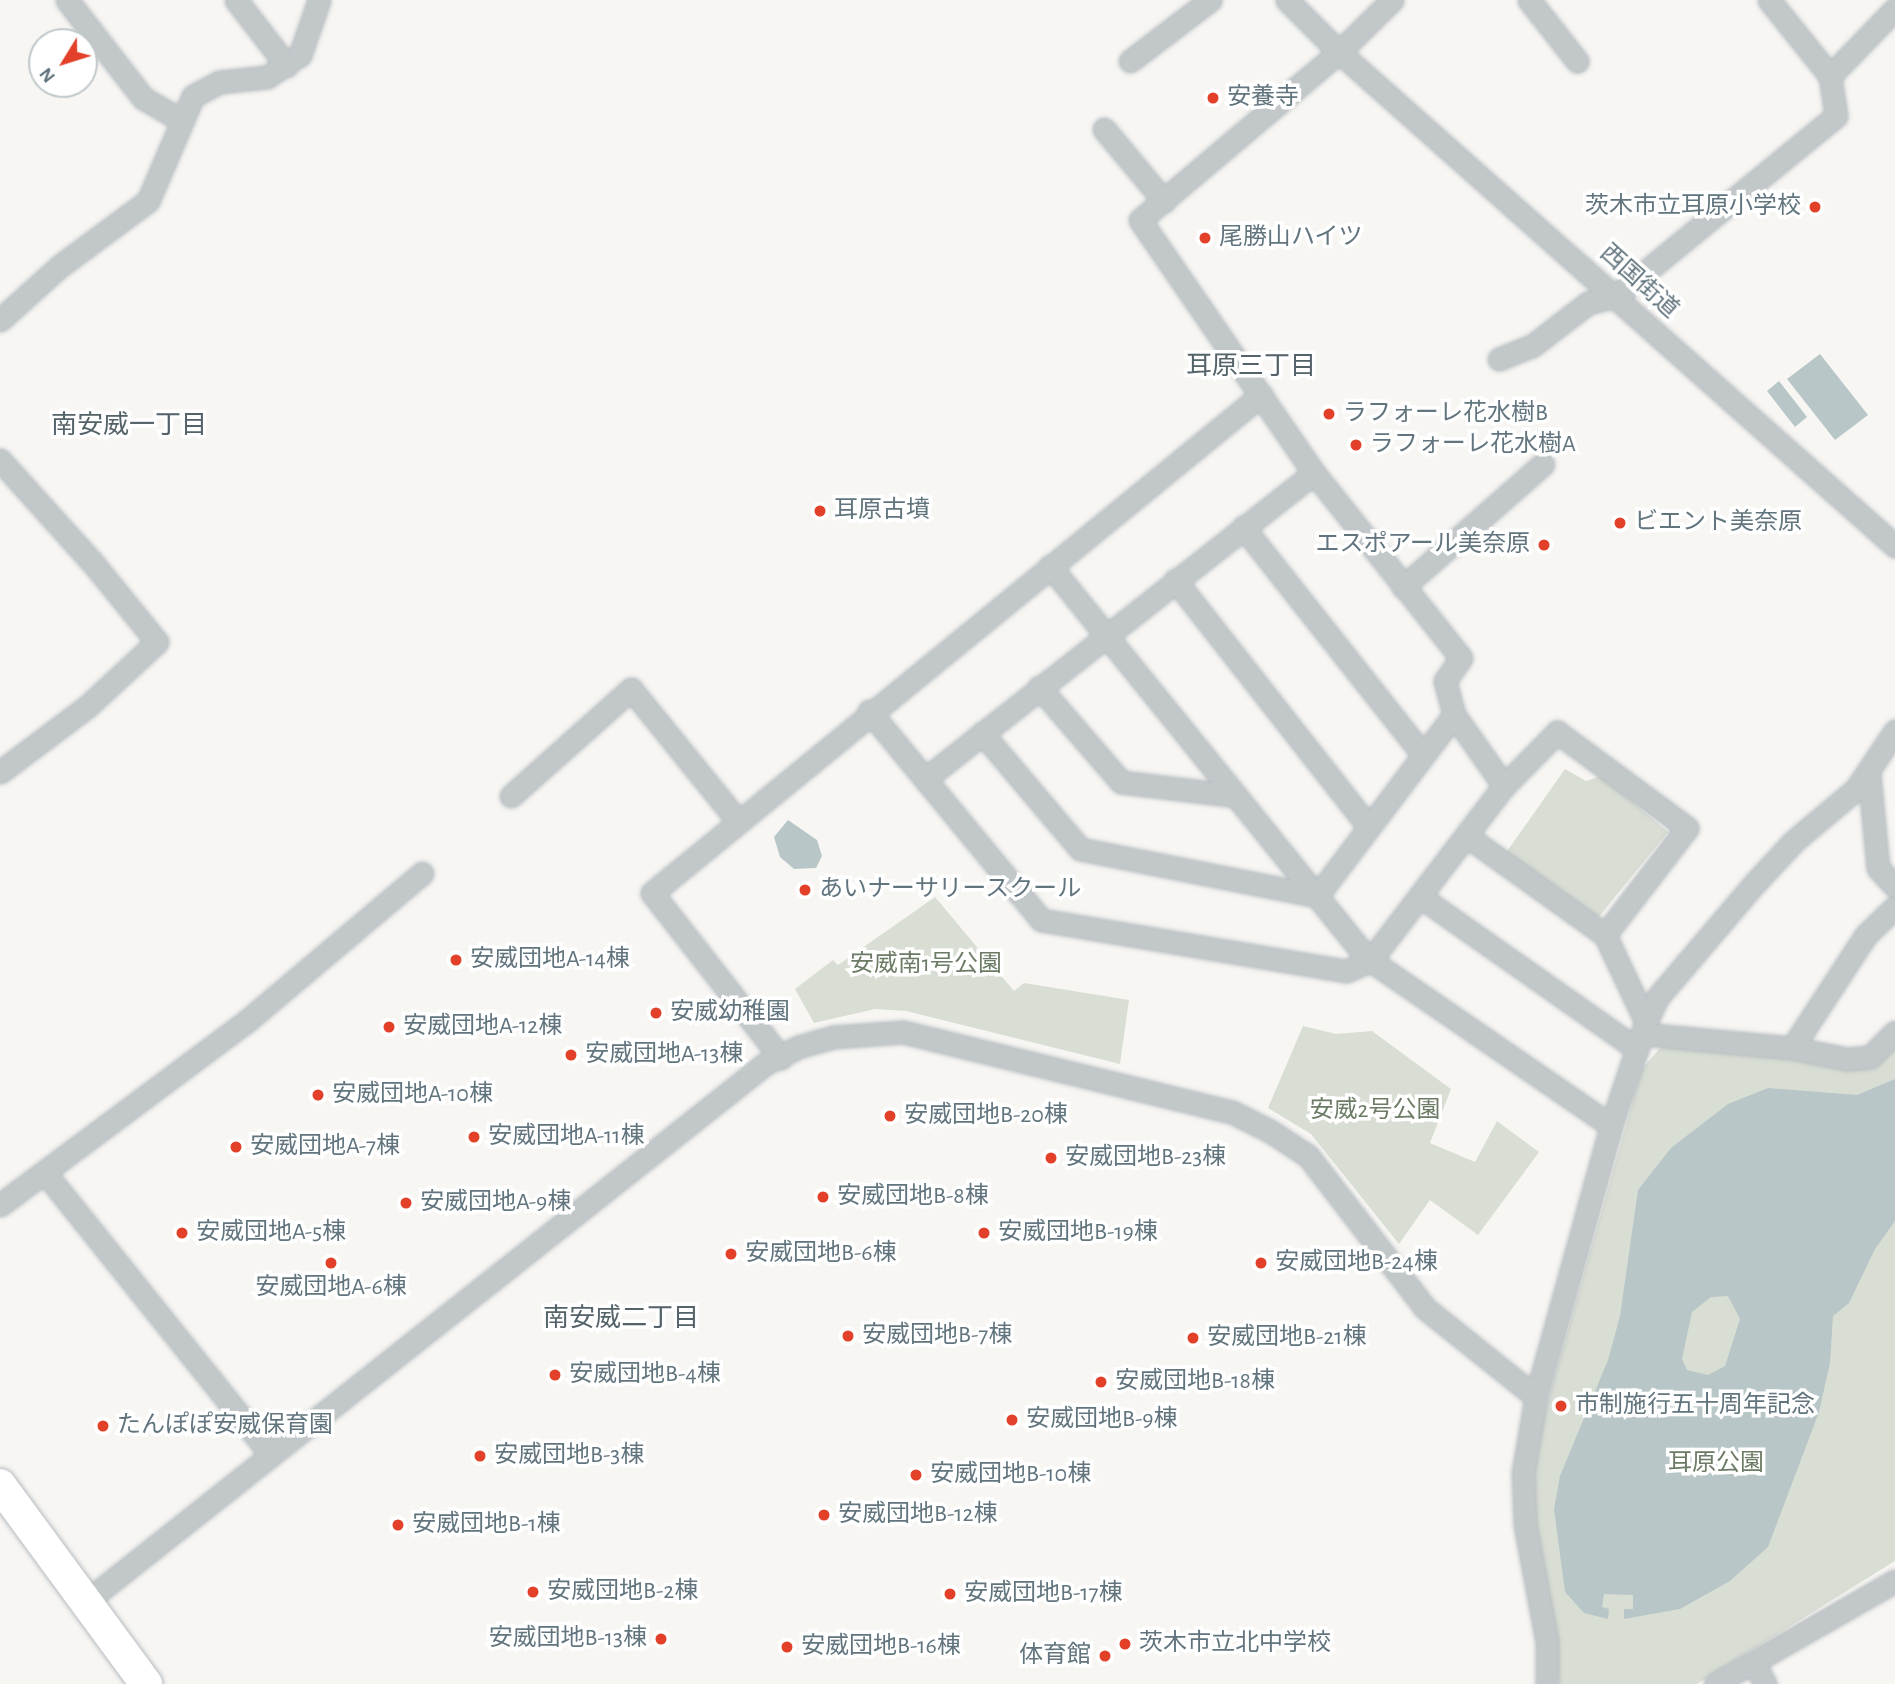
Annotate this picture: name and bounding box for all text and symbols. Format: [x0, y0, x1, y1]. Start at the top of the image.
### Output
north arrow [28, 28, 98, 98]
text: N [36, 64, 59, 86]
place label: 安養寺 [1227, 84, 1299, 112]
marker: 安養寺 [1205, 90, 1221, 106]
place label: 茨木市立耳原小学校 [1585, 193, 1801, 221]
marker: 茨木市立耳原小学校 [1807, 199, 1823, 215]
place label: 尾勝山ハイツ [1219, 224, 1363, 252]
marker: 尾勝山ハイツ [1197, 230, 1213, 246]
street label: 西国街道 [1594, 239, 1684, 325]
district label: 耳原三丁目 [1186, 351, 1316, 383]
place label: ラフォーレ花水樹B [1343, 400, 1548, 428]
marker: ラフォーレ花水樹B [1321, 406, 1337, 422]
district label: 南安威一丁目 [51, 410, 207, 442]
place label: ラフォーレ花水樹A [1370, 431, 1576, 459]
marker: ラフォーレ花水樹A [1348, 437, 1364, 453]
place label: 耳原古墳 [834, 497, 930, 525]
marker: 耳原古墳 [812, 503, 828, 519]
place label: ビエント美奈原 [1634, 509, 1802, 537]
marker: ビエント美奈原 [1612, 515, 1628, 531]
place label: エスポアール美奈原 [1315, 531, 1530, 559]
marker: エスポアール美奈原 [1536, 537, 1552, 553]
place label: あいナーサリースクール [819, 876, 1083, 904]
marker: あいナーサリースクール [797, 882, 813, 898]
place label: 安威団地A-14棟 [470, 946, 630, 974]
park label: 安威南1号公園 [850, 951, 1002, 979]
marker: 安威団地A-14棟 [448, 952, 464, 968]
place label: 安威幼稚園 [670, 999, 790, 1027]
marker: 安威幼稚園 [648, 1005, 664, 1021]
place label: 安威団地A-12棟 [403, 1013, 562, 1041]
marker: 安威団地A-12棟 [381, 1019, 397, 1035]
place label: 安威団地A-13棟 [585, 1041, 743, 1069]
marker: 安威団地A-13棟 [563, 1047, 579, 1063]
place label: 安威団地A-10棟 [332, 1081, 493, 1109]
marker: 安威団地A-10棟 [310, 1087, 326, 1103]
park label: 安威2号公園 [1310, 1097, 1440, 1125]
place label: 安威団地B-20棟 [904, 1102, 1068, 1130]
marker: 安威団地B-20棟 [882, 1108, 898, 1124]
place label: 安威団地A-11棟 [488, 1123, 645, 1151]
marker: 安威団地A-11棟 [466, 1129, 482, 1145]
place label: 安威団地A-7棟 [250, 1133, 400, 1161]
marker: 安威団地A-7棟 [228, 1139, 244, 1155]
place label: 安威団地B-23棟 [1065, 1144, 1226, 1172]
marker: 安威団地B-23棟 [1043, 1150, 1059, 1166]
place label: 安威団地B-8棟 [837, 1183, 989, 1211]
place label: 安威団地A-9棟 [420, 1189, 571, 1217]
marker: 安威団地B-8棟 [815, 1189, 831, 1205]
marker: 安威団地A-9棟 [398, 1195, 414, 1211]
place label: 安威団地A-5棟 [196, 1219, 346, 1247]
place label: 安威団地B-19棟 [998, 1219, 1158, 1247]
marker: 安威団地A-5棟 [174, 1225, 190, 1241]
marker: 安威団地B-19棟 [976, 1225, 992, 1241]
place label: 安威団地B-6棟 [745, 1240, 897, 1268]
marker: 安威団地B-6棟 [723, 1246, 739, 1262]
place label: 安威団地B-24棟 [1275, 1249, 1438, 1277]
marker: 安威団地A-6棟 [323, 1255, 339, 1271]
marker: 安威団地B-24棟 [1253, 1255, 1269, 1271]
place label: 安威団地A-6棟 [255, 1274, 407, 1302]
district label: 南安威二丁目 [543, 1303, 699, 1335]
place label: 安威団地B-7棟 [862, 1322, 1012, 1350]
place label: 安威団地B-21棟 [1207, 1324, 1366, 1352]
marker: 安威団地B-7棟 [840, 1328, 856, 1344]
marker: 安威団地B-21棟 [1185, 1330, 1201, 1346]
place label: 安威団地B-4棟 [569, 1361, 721, 1389]
marker: 安威団地B-4棟 [547, 1367, 563, 1383]
place label: 安威団地B-18棟 [1115, 1368, 1275, 1396]
marker: 安威団地B-18棟 [1093, 1374, 1109, 1390]
place label: 市制施行五十周年記念 [1575, 1392, 1815, 1420]
marker: 市制施行五十周年記念 [1553, 1398, 1569, 1414]
place label: 安威団地B-9棟 [1026, 1406, 1178, 1434]
place label: たんぽぽ安威保育園 [117, 1412, 333, 1440]
marker: 安威団地B-9棟 [1004, 1412, 1020, 1428]
marker: たんぽぽ安威保育園 [95, 1418, 111, 1434]
place label: 安威団地B-3棟 [494, 1442, 644, 1470]
marker: 安威団地B-3棟 [472, 1448, 488, 1464]
park label: 耳原公園 [1668, 1450, 1764, 1478]
place label: 安威団地B-10棟 [930, 1461, 1091, 1489]
marker: 安威団地B-10棟 [908, 1467, 924, 1483]
place label: 安威団地B-12棟 [838, 1501, 997, 1529]
marker: 安威団地B-12棟 [816, 1507, 832, 1523]
place label: 安威団地B-1棟 [412, 1511, 561, 1539]
marker: 安威団地B-1棟 [390, 1517, 406, 1533]
place label: 安威団地B-2棟 [547, 1578, 698, 1606]
place label: 安威団地B-17棟 [964, 1580, 1123, 1608]
marker: 安威団地B-2棟 [525, 1584, 541, 1600]
marker: 安威団地B-17棟 [942, 1586, 958, 1602]
place label: 安威団地B-13棟 [489, 1625, 647, 1653]
place label: 茨木市立北中学校 [1139, 1630, 1331, 1658]
marker: 安威団地B-13棟 [653, 1631, 669, 1647]
place label: 安威団地B-16棟 [801, 1633, 961, 1661]
marker: 茨木市立北中学校 [1117, 1636, 1133, 1652]
marker: 安威団地B-16棟 [779, 1639, 795, 1655]
place label: 体育館 [1019, 1642, 1091, 1670]
marker: 体育館 [1097, 1648, 1113, 1664]

